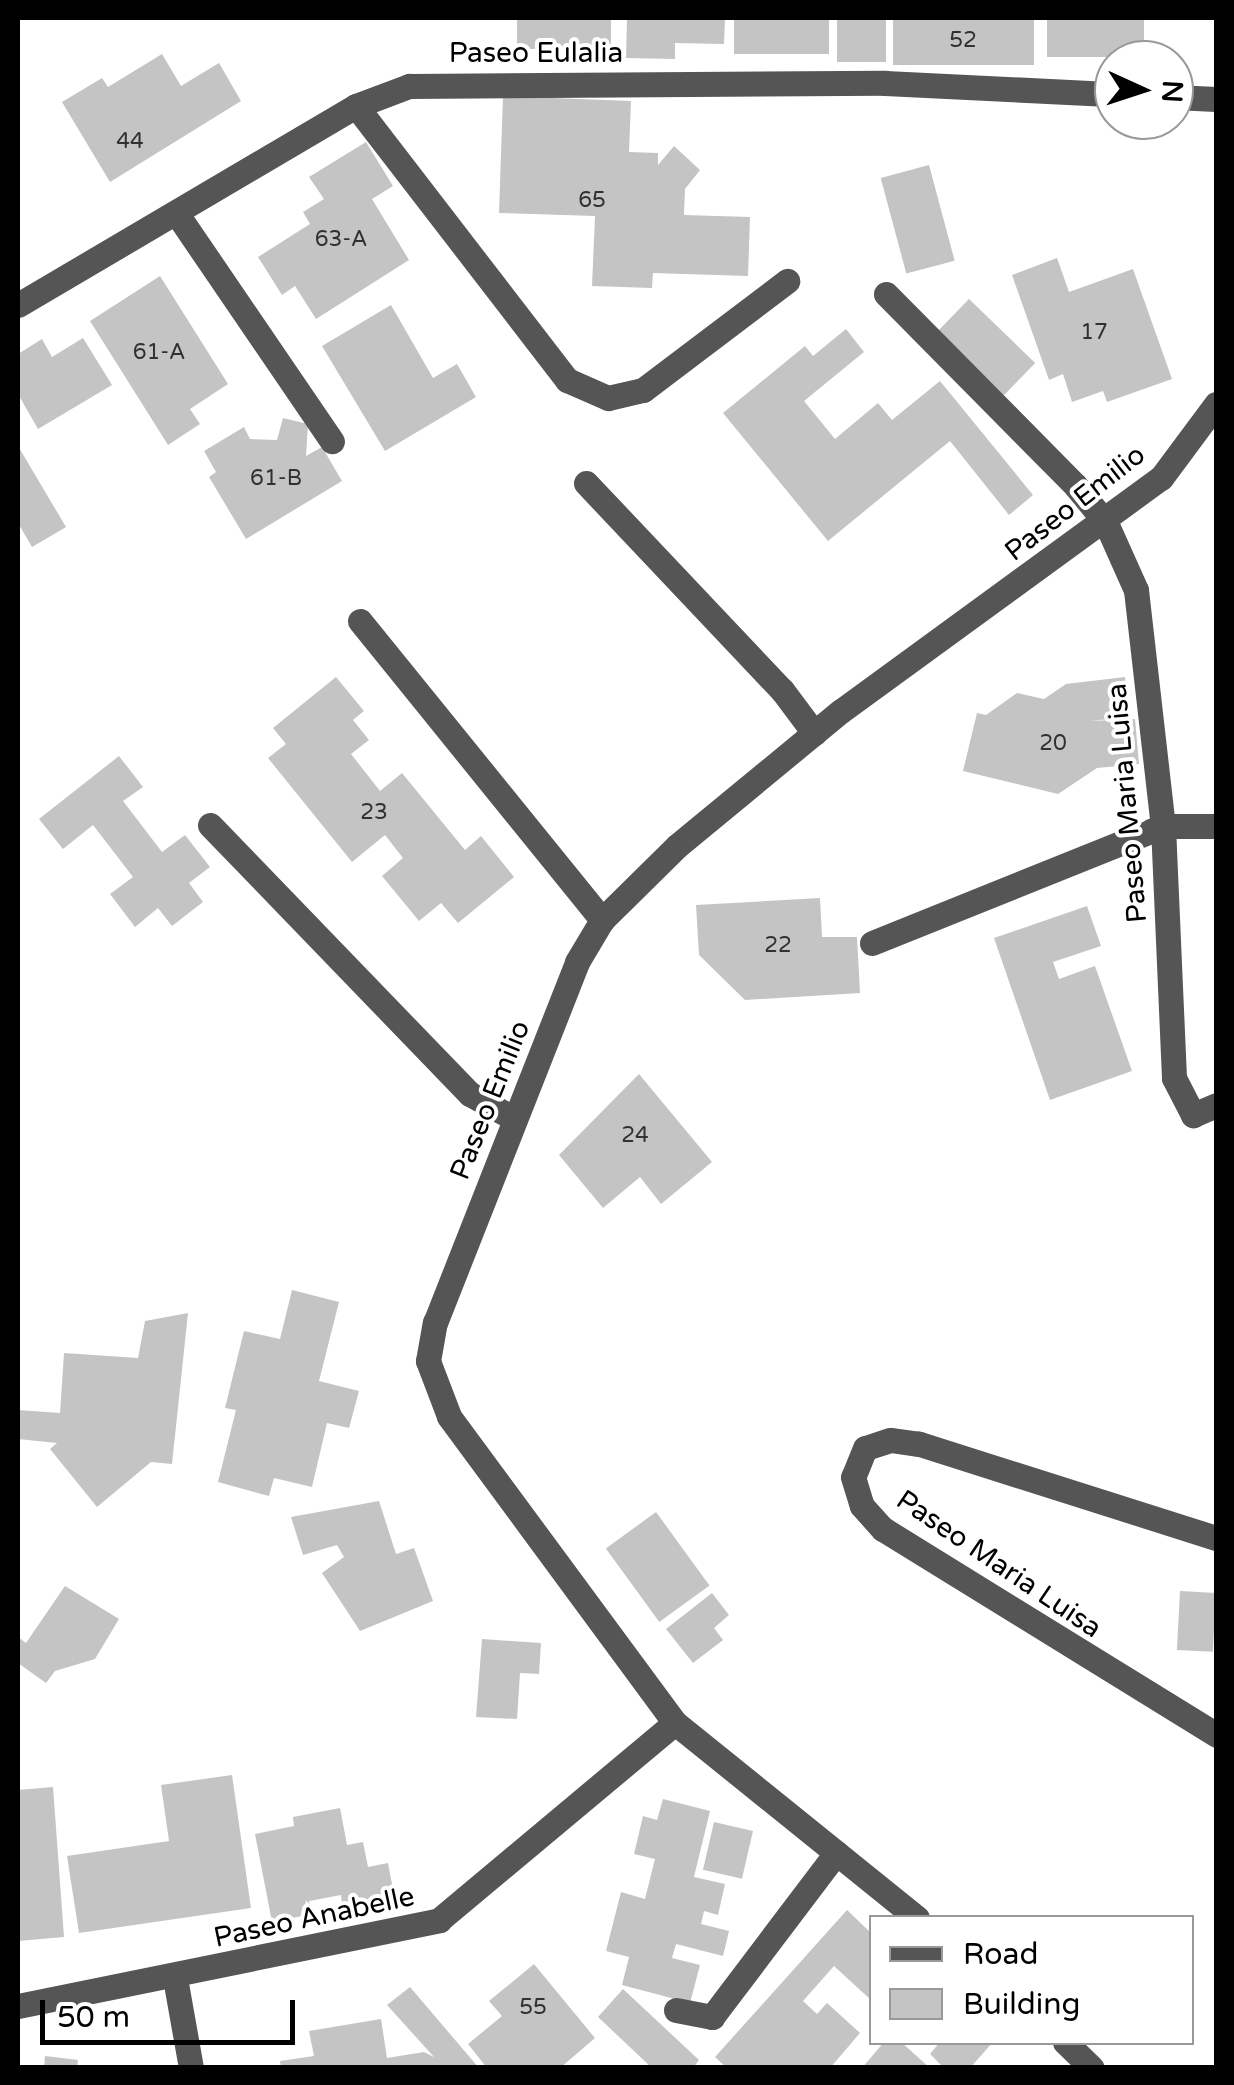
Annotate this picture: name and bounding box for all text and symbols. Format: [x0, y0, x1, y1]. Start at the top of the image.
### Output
house number: 52 [949, 28, 977, 54]
street label: Paseo Eulalia [449, 36, 623, 70]
north arrow [1094, 40, 1194, 140]
text: N [1154, 79, 1190, 104]
house number: 44 [116, 129, 144, 155]
house number: 65 [578, 188, 606, 214]
house number: 63-A [315, 227, 367, 253]
house number: 17 [1080, 320, 1108, 346]
house number: 61-A [133, 340, 185, 366]
street label: Paseo Emilio [998, 438, 1152, 568]
house number: 61-B [250, 466, 302, 492]
street label: Paseo Maria Luisa [1100, 682, 1154, 924]
house number: 20 [1039, 731, 1067, 757]
house number: 23 [360, 800, 388, 826]
house number: 22 [764, 933, 792, 959]
street label: Paseo Emilio [443, 1015, 537, 1185]
house number: 24 [621, 1123, 649, 1149]
street label: Paseo Maria Luisa [890, 1483, 1108, 1645]
street label: Paseo Anabelle [211, 1879, 417, 1955]
legend [869, 1915, 1194, 2045]
text: Road [963, 1936, 1038, 1973]
scale bar [45, 1980, 300, 2042]
text: Building [963, 1986, 1080, 2023]
house number: 55 [519, 1995, 547, 2021]
text: 50 m [57, 1999, 130, 2036]

